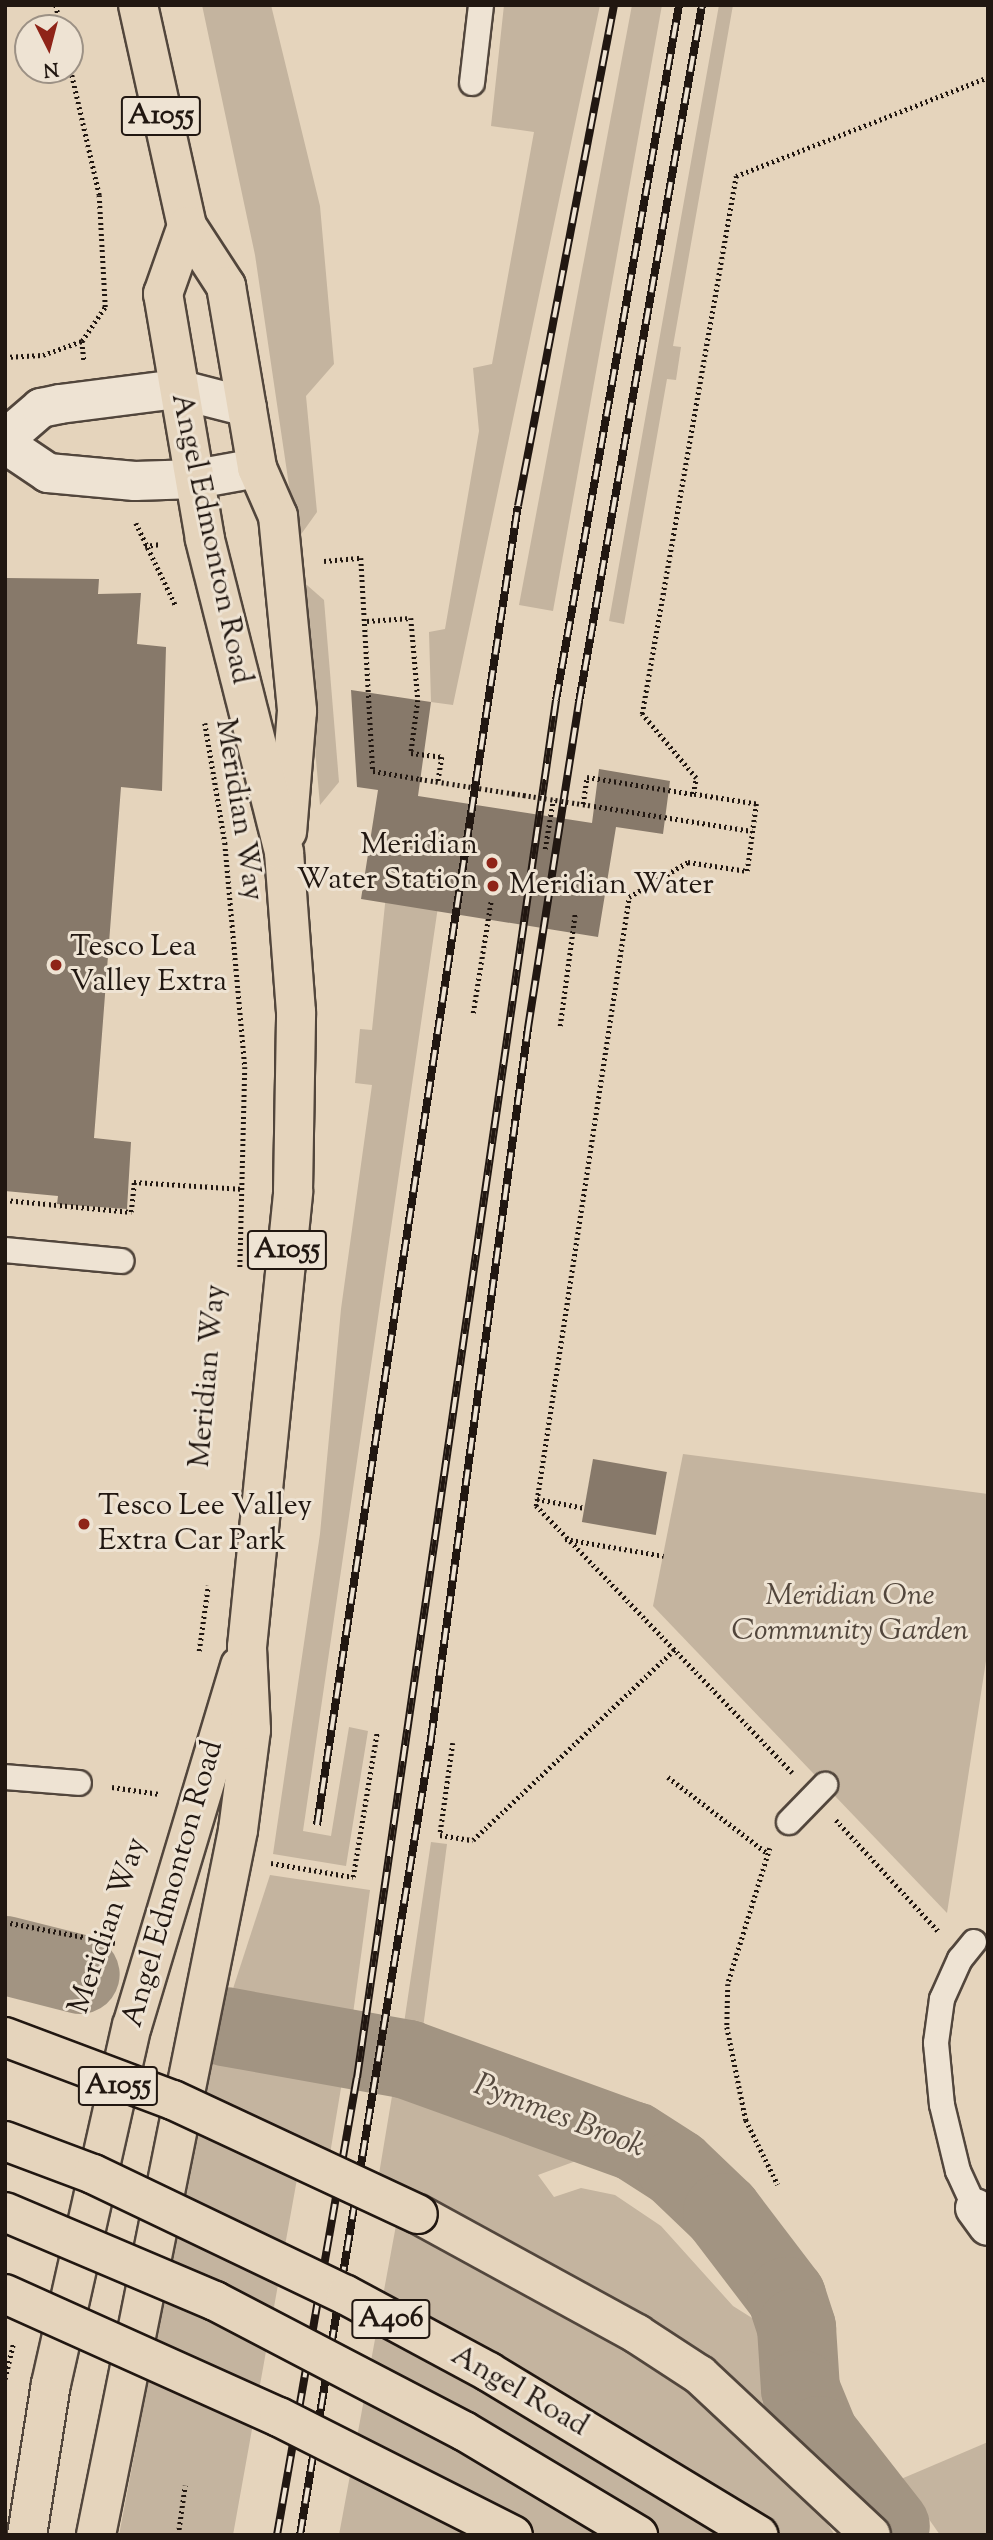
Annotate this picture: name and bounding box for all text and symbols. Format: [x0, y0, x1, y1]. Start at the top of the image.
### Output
north arrow [14, 14, 84, 84]
text: N [42, 54, 60, 83]
road number: A1055 [121, 92, 201, 140]
street label: Angel Edmonton Road [162, 390, 258, 688]
street label: Meridian Way [206, 716, 270, 904]
place label: Meridian Water Station [297, 828, 478, 898]
marker: Meridian Water Station [484, 855, 500, 871]
place label: Meridian Water [509, 868, 714, 904]
marker: Meridian Water [483, 876, 503, 896]
place label: Tesco Lea Valley Extra [70, 930, 227, 1000]
marker: Tesco Lea Valley Extra [48, 957, 64, 973]
road number: A1055 [247, 1226, 327, 1274]
street label: Meridian Way [183, 1283, 235, 1469]
place label: Tesco Lee Valley Extra Car Park [98, 1489, 312, 1560]
marker: Tesco Lee Valley Extra Car Park [76, 1516, 92, 1532]
park label: Meridian One Community Garden [731, 1579, 969, 1650]
street label: Angel Edmonton Road [116, 1737, 232, 2031]
street label: Meridian Way [62, 1833, 156, 2019]
road number: A1055 [78, 2062, 158, 2110]
water label: Pymmes Brook [468, 2067, 650, 2167]
road number: A406 [351, 2294, 431, 2344]
street label: Angel Road [444, 2338, 594, 2446]

